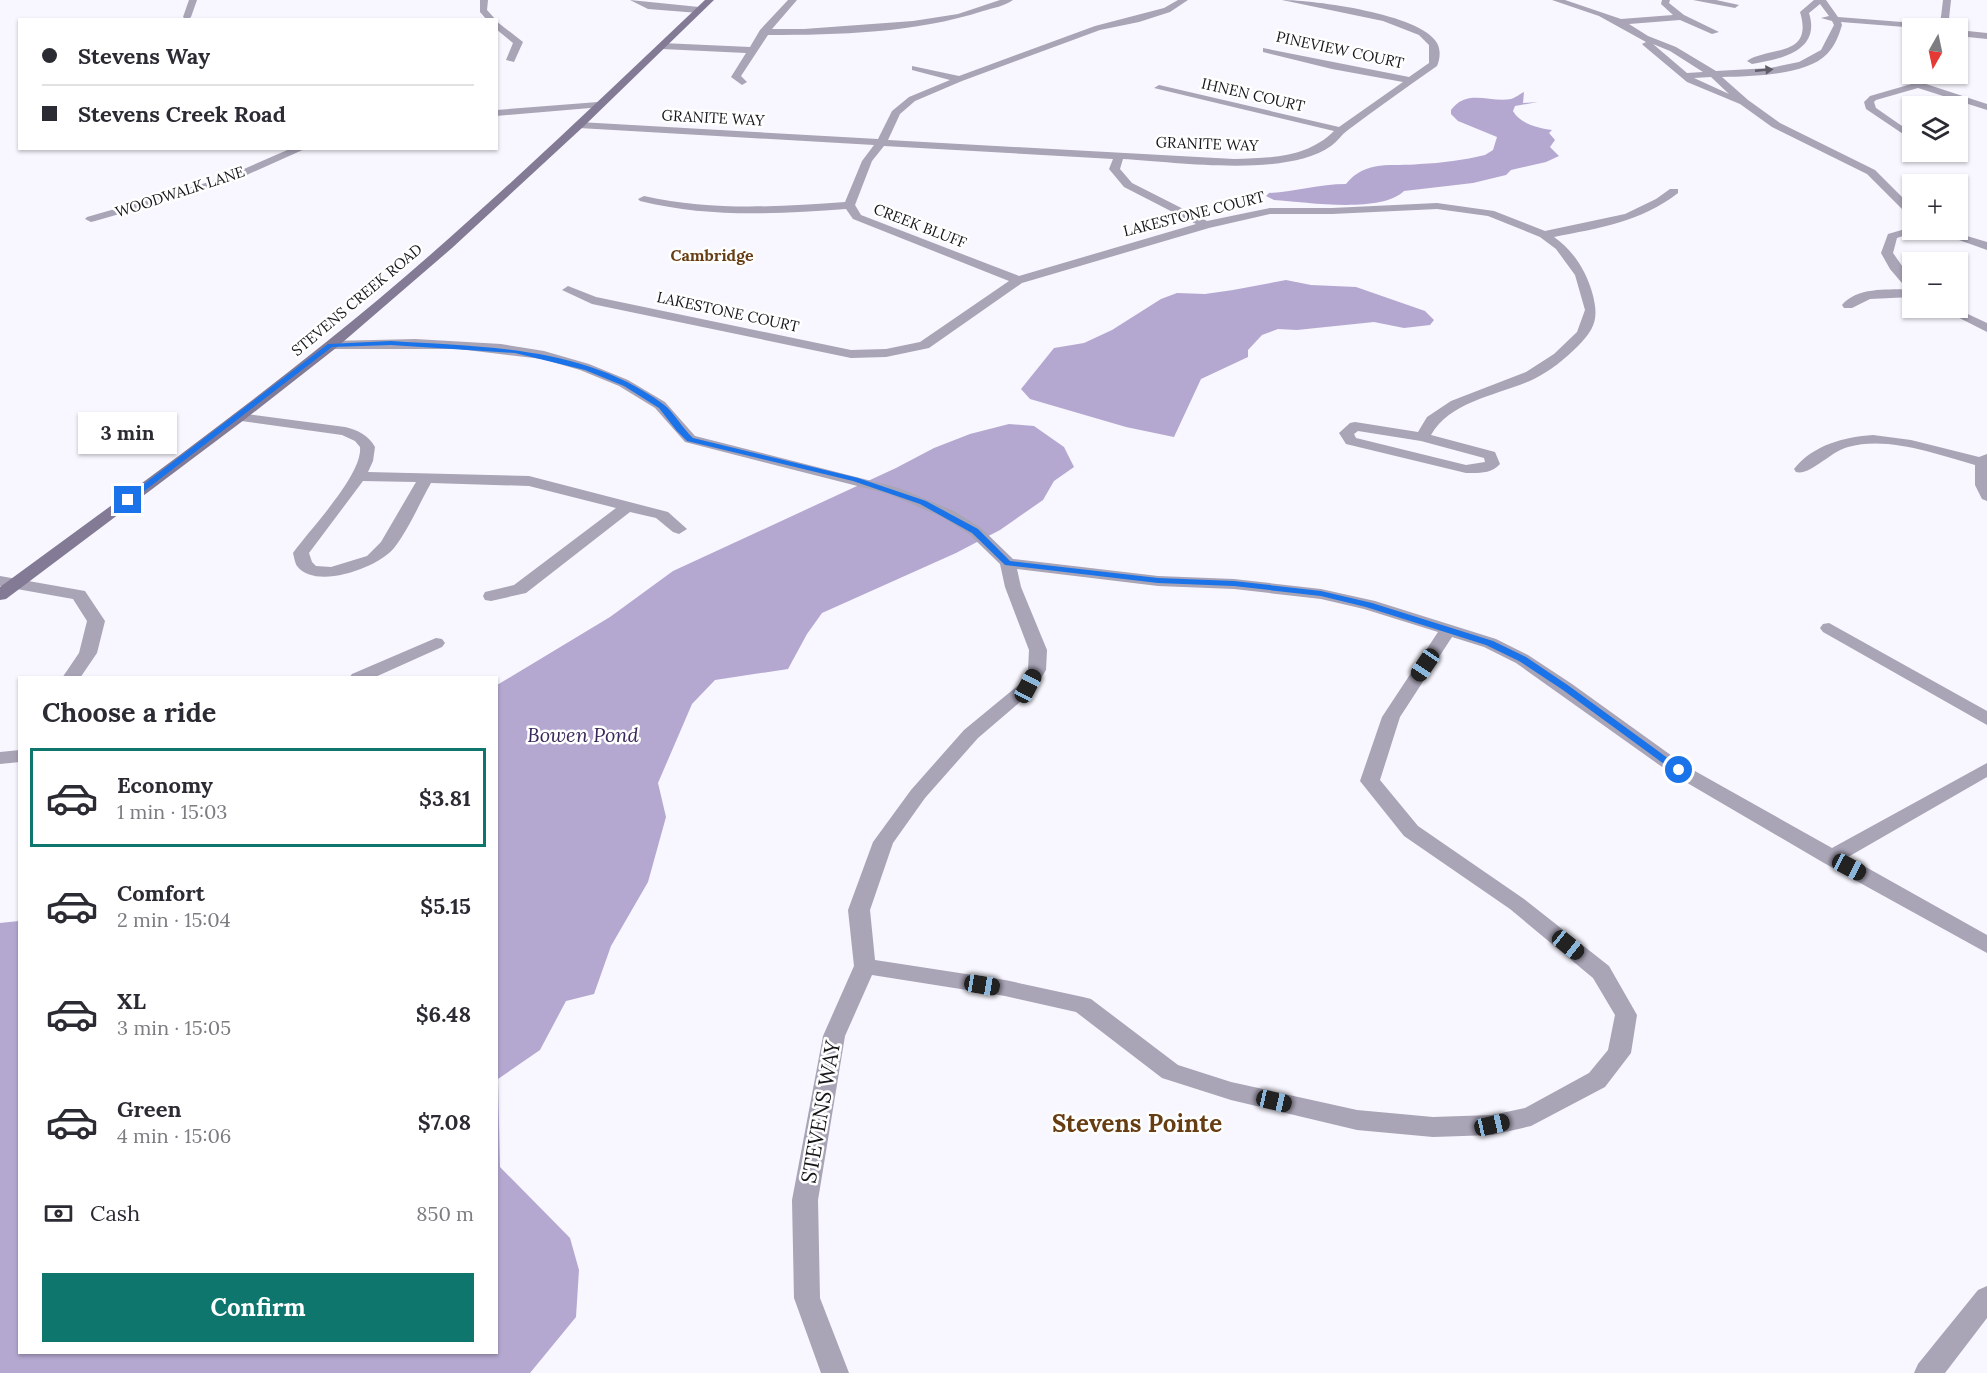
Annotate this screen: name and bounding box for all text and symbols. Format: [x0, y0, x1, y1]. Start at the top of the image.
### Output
north arrow [1902, 18, 1968, 84]
map controls [1902, 18, 1968, 318]
street label: PINEVIEW COURT [1274, 27, 1406, 72]
text: Stevens Way [78, 42, 210, 70]
one-way arrow [1755, 65, 1774, 75]
street label: IHNEN COURT [1200, 73, 1307, 116]
button: layers [1902, 96, 1968, 162]
text: Stevens Creek Road [78, 100, 286, 128]
street label: GRANITE WAY [661, 105, 765, 130]
street label: GRANITE WAY [1155, 132, 1259, 155]
street label: WOODWALK LANE [113, 162, 247, 221]
button: + [1902, 174, 1968, 240]
street label: LAKESTONE COURT [1121, 187, 1267, 240]
street label: CREEK BLUFF [871, 199, 969, 252]
street label: STEVENS CREEK ROAD [287, 239, 426, 360]
district label: Cambridge [670, 245, 754, 265]
button: − [1902, 252, 1968, 318]
street label: LAKESTONE COURT [655, 287, 801, 336]
callout: 3 min [78, 413, 178, 455]
text: 3 min [100, 420, 155, 445]
route end [114, 486, 141, 513]
car [1407, 645, 1443, 685]
car [1012, 666, 1044, 706]
text: Choose a ride [42, 695, 216, 729]
water label: Bowen Pond [527, 722, 640, 747]
route start [1665, 756, 1692, 783]
icon: car [45, 771, 99, 825]
text: Economy [117, 771, 213, 799]
text: $3.81 [419, 784, 471, 812]
text: 1 min · 15:03 [117, 799, 227, 824]
car [1829, 851, 1869, 883]
icon: car [45, 879, 99, 933]
text: Comfort [117, 879, 205, 907]
text: $5.15 [420, 892, 471, 920]
text: 2 min · 15:04 [117, 907, 231, 932]
car [1548, 927, 1588, 963]
car [963, 973, 1001, 997]
icon: car [45, 987, 99, 1041]
text: XL [117, 987, 146, 1015]
text: $6.48 [416, 1000, 471, 1028]
text: 3 min · 15:05 [117, 1015, 231, 1040]
street label: STEVENS WAY [795, 1038, 846, 1185]
car [1254, 1088, 1294, 1114]
icon: car [45, 1095, 99, 1149]
text: Green [117, 1095, 182, 1123]
text: $7.08 [418, 1108, 471, 1136]
district label: Stevens Pointe [1052, 1108, 1222, 1139]
car [1472, 1112, 1512, 1138]
text: 4 min · 15:06 [117, 1123, 231, 1148]
icon: cash [42, 1197, 75, 1230]
text: Cash [90, 1199, 140, 1227]
text: 850 m [416, 1201, 474, 1226]
button: Confirm [42, 1273, 474, 1342]

